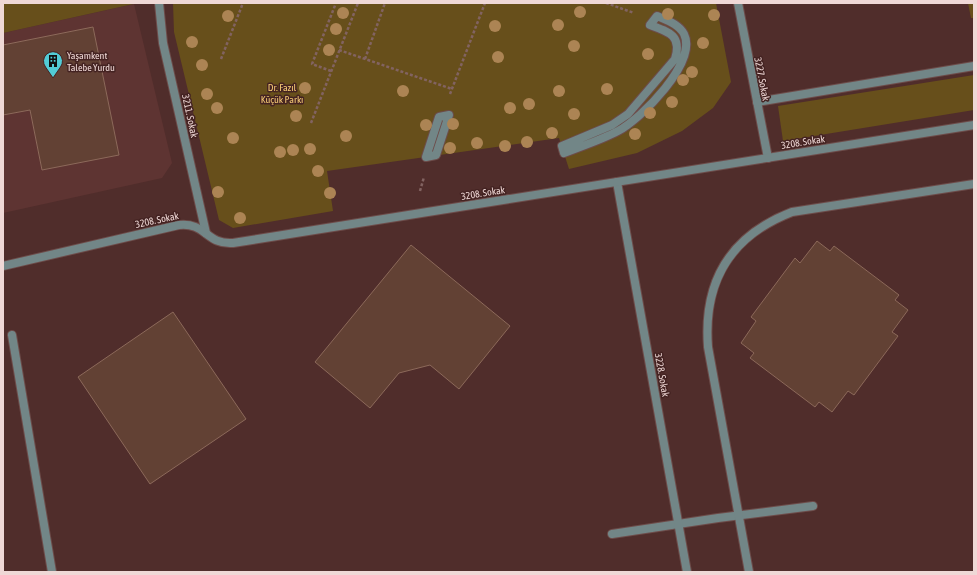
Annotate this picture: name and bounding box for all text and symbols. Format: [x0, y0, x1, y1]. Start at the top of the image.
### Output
building icon: Yaşamkent Talebe Yurdu [42, 50, 64, 78]
place label: Yaşamkent Talebe Yurdu [67, 50, 115, 73]
street label: 3227. Sokak [752, 56, 772, 102]
park label: Dr. Fazıl Küçük Parkı [261, 82, 303, 105]
street label: 3211. Sokak [180, 93, 200, 139]
street label: 3208. Sokak [780, 133, 826, 151]
street label: 3208. Sokak [460, 184, 506, 202]
street label: 3208. Sokak [134, 210, 180, 230]
street label: 3228. Sokak [653, 352, 671, 398]

